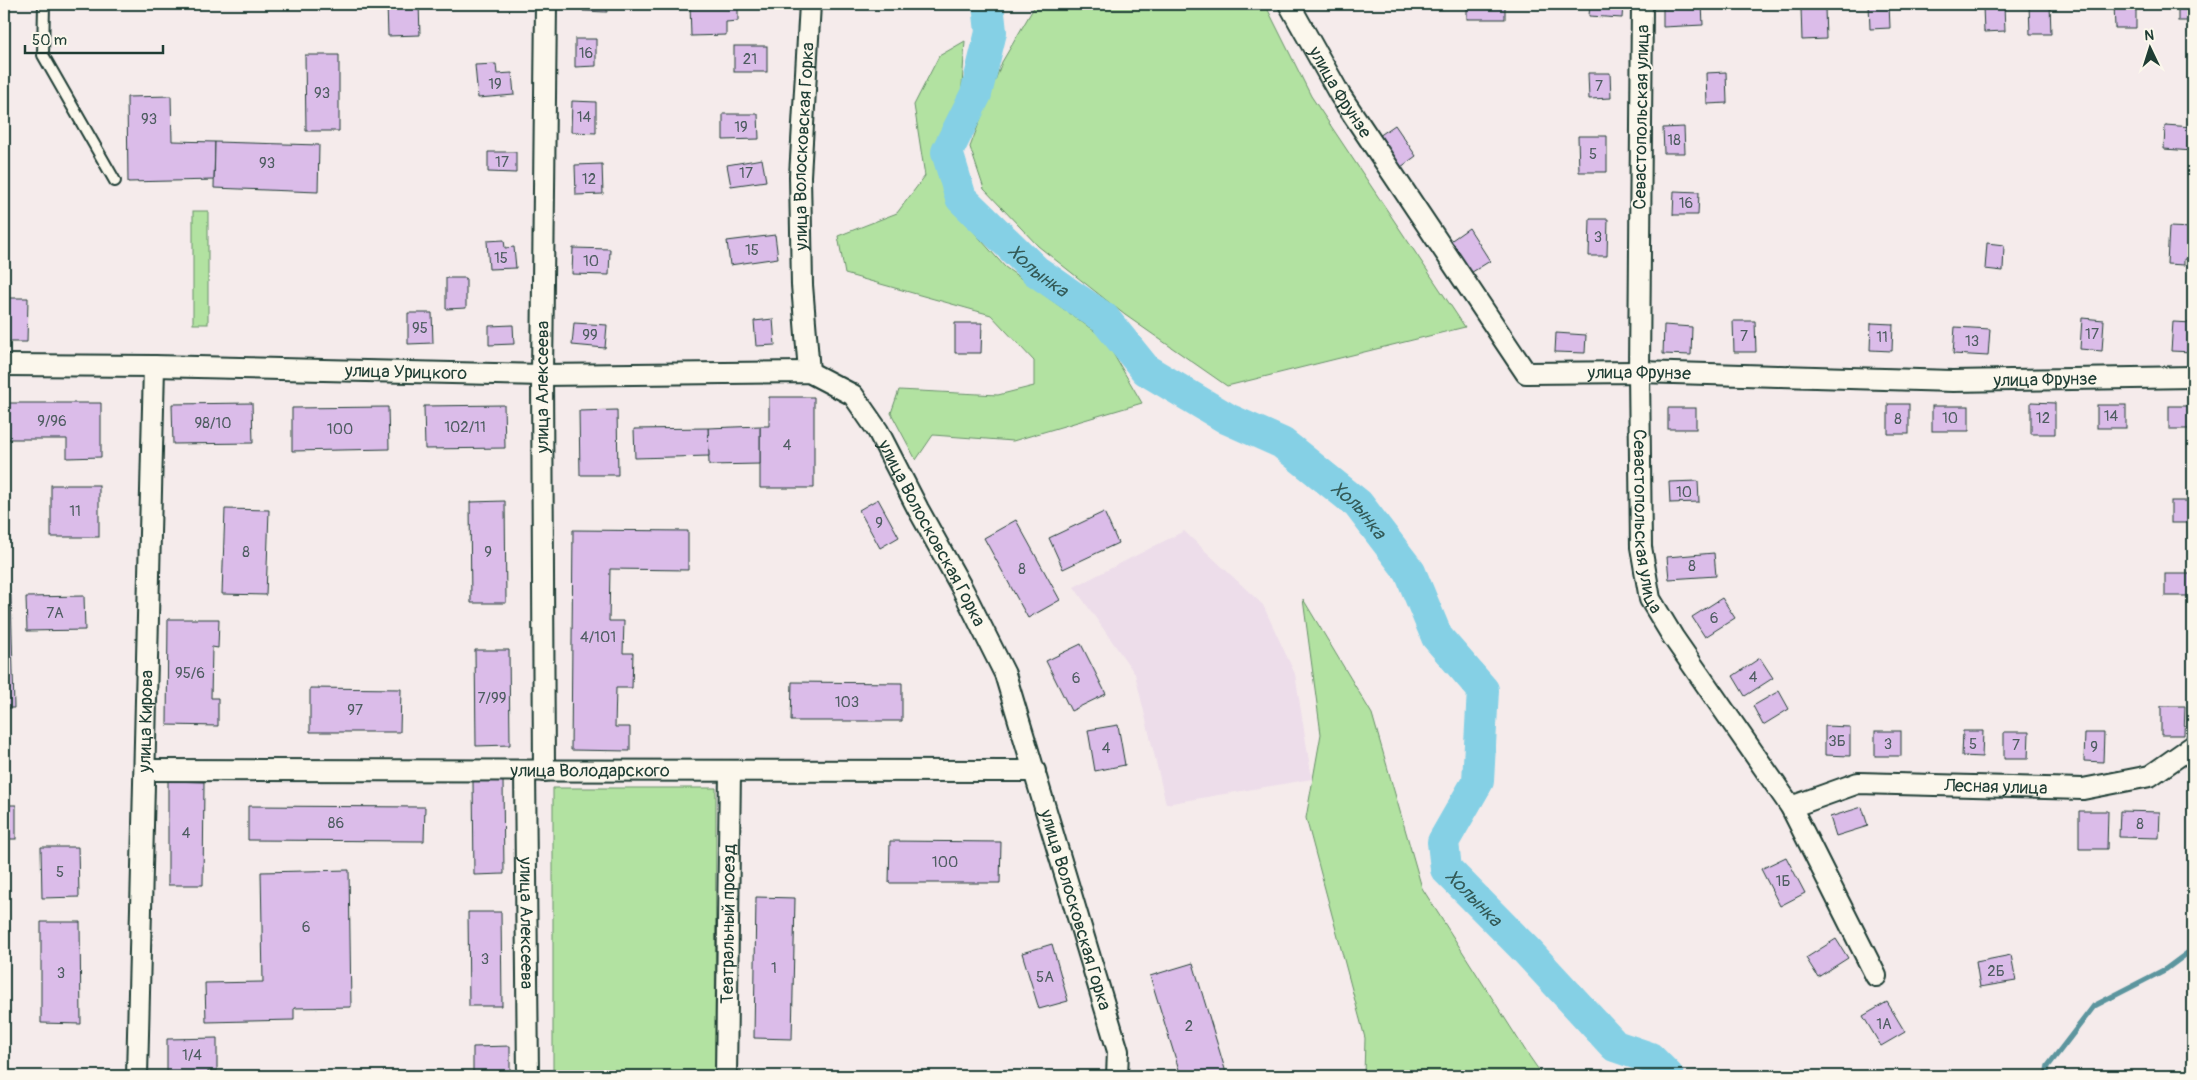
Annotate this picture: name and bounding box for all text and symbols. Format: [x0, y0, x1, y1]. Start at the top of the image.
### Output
scale bar [25, 22, 162, 54]
north arrow [2124, 22, 2174, 72]
street label: Севастопольская улица [1628, 24, 1655, 210]
text: N [2144, 27, 2154, 44]
text: 50 m [32, 31, 67, 50]
street label: улица Волосковская Горка [789, 42, 820, 252]
street label: улица Фрунзе [1303, 42, 1377, 143]
house number: 16 [579, 44, 593, 63]
house number: 21 [743, 50, 757, 69]
house number: 19 [488, 75, 502, 94]
house number: 7 [1595, 77, 1603, 96]
house number: 93 [314, 84, 330, 103]
house number: 14 [577, 108, 592, 127]
house number: 93 [141, 110, 157, 129]
house number: 19 [734, 118, 748, 137]
house number: 18 [1667, 131, 1681, 150]
house number: 5 [1589, 145, 1597, 164]
house number: 17 [495, 153, 509, 172]
house number: 93 [259, 154, 275, 173]
house number: 17 [739, 164, 753, 183]
house number: 12 [582, 170, 596, 189]
house number: 16 [1679, 194, 1693, 213]
house number: 3 [1594, 228, 1602, 247]
water label: Холынка [1003, 239, 1074, 303]
house number: 15 [745, 241, 759, 260]
house number: 15 [494, 249, 508, 268]
house number: 10 [583, 252, 599, 271]
house number: 95 [412, 319, 428, 338]
street label: улица Алексеева [531, 321, 555, 454]
house number: 17 [2085, 325, 2099, 344]
house number: 99 [582, 326, 598, 345]
house number: 7 [1740, 327, 1748, 346]
house number: 11 [1876, 328, 1888, 347]
house number: 13 [1965, 332, 1979, 351]
street label: улица Урицкого [344, 359, 468, 385]
street label: улица Фрунзе [1586, 361, 1691, 385]
street label: улица Фрунзе [1992, 368, 2097, 392]
house number: 14 [2104, 407, 2119, 426]
house number: 10 [1942, 409, 1958, 428]
house number: 12 [2036, 409, 2050, 428]
house number: 8 [1894, 410, 1902, 429]
house number: 9/96 [37, 412, 67, 431]
house number: 98/10 [195, 414, 231, 433]
house number: 102/11 [444, 418, 486, 437]
house number: 100 [327, 420, 353, 439]
street label: Севастопольская улица [1628, 429, 1667, 618]
street label: улица Волосковская Горка [872, 435, 990, 631]
house number: 4 [783, 436, 792, 455]
water label: Холынка [1326, 476, 1392, 545]
house number: 10 [1676, 483, 1692, 502]
house number: 11 [69, 502, 81, 521]
house number: 9 [875, 514, 883, 533]
house number: 8 [242, 543, 250, 562]
house number: 9 [484, 543, 492, 562]
house number: 8 [1688, 557, 1696, 576]
house number: 8 [1018, 560, 1026, 579]
house number: 7А [46, 604, 64, 623]
house number: 6 [1710, 609, 1718, 628]
house number: 4/101 [580, 628, 616, 647]
house number: 95/6 [175, 664, 205, 683]
house number: 4 [1749, 668, 1758, 687]
house number: 6 [1072, 669, 1080, 688]
street label: улица Кирова [133, 670, 159, 774]
house number: 7/99 [478, 689, 506, 708]
house number: 103 [835, 693, 859, 712]
house number: 97 [347, 701, 363, 720]
house number: 3Б [1828, 732, 1846, 751]
house number: 3 [1884, 735, 1892, 754]
house number: 5 [1969, 735, 1977, 754]
house number: 7 [2012, 736, 2020, 755]
house number: 9 [2090, 738, 2098, 757]
house number: 4 [1102, 739, 1111, 758]
street label: улица Володарского [509, 759, 670, 783]
street label: Лесная улица [1943, 774, 2048, 800]
street label: улица Волосковская Горка [1034, 806, 1116, 1013]
house number: 86 [328, 814, 344, 833]
house number: 8 [2136, 815, 2144, 834]
house number: 4 [182, 824, 191, 843]
street label: Театральный проезд [716, 844, 741, 1004]
house number: 100 [932, 853, 958, 872]
street label: улица Алексеева [514, 856, 538, 989]
house number: 5 [56, 863, 64, 882]
water label: Холынка [1440, 865, 1508, 933]
house number: 1Б [1776, 872, 1790, 891]
house number: 6 [302, 918, 310, 937]
house number: 3 [481, 950, 489, 969]
house number: 1 [771, 959, 777, 978]
house number: 2Б [1987, 962, 2005, 981]
house number: 3 [57, 964, 65, 983]
house number: 5А [1036, 968, 1054, 987]
house number: 1А [1876, 1015, 1892, 1034]
house number: 2 [1185, 1017, 1193, 1036]
house number: 1/4 [182, 1046, 202, 1065]

